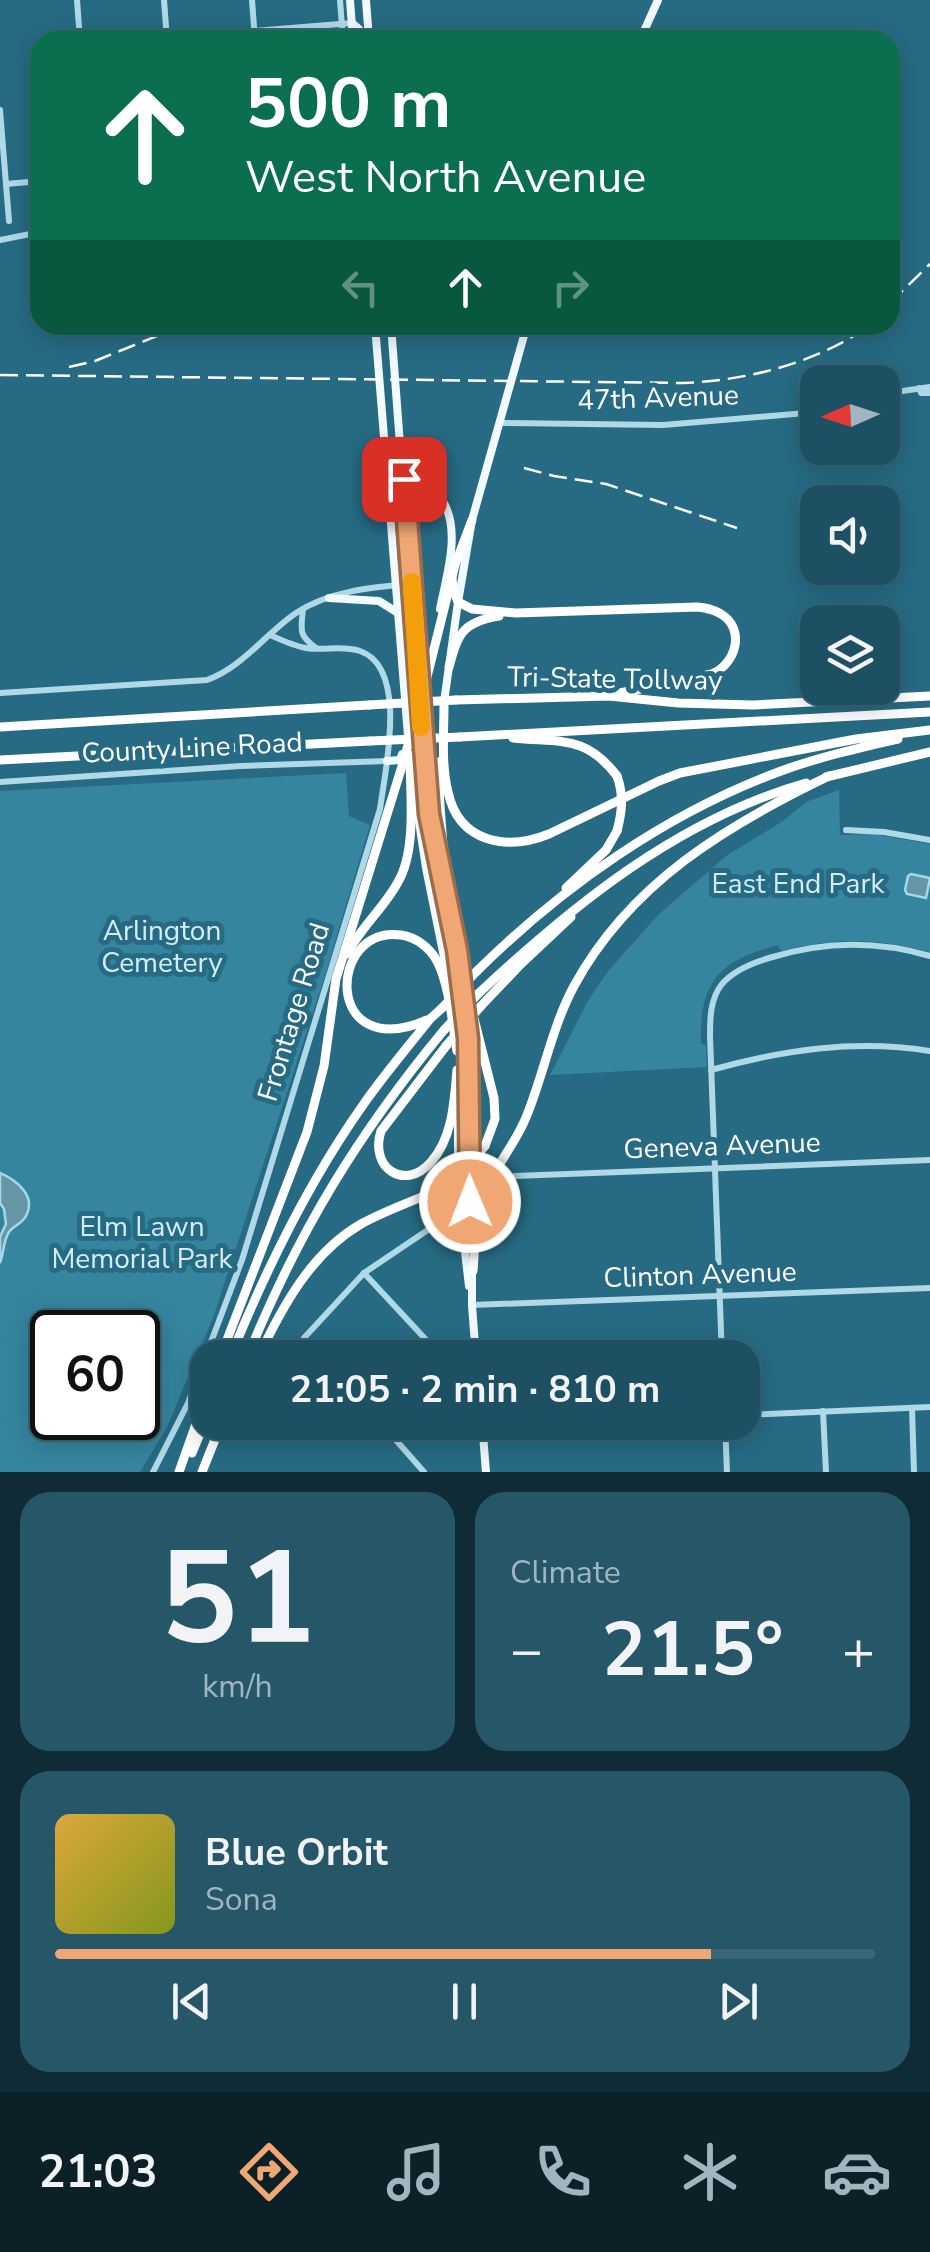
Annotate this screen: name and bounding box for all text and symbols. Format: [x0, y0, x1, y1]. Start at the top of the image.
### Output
text: 500 m [245, 56, 451, 152]
icon: ahead [80, 70, 210, 200]
text: West North Avenue [245, 147, 646, 208]
icon: left [333, 260, 388, 315]
icon: ahead [438, 260, 493, 315]
icon: right [543, 260, 598, 315]
north arrow [800, 365, 900, 465]
map controls [800, 365, 900, 705]
street label: 47th Avenue [576, 376, 740, 420]
pin [362, 437, 447, 522]
icon: arrive [377, 452, 432, 507]
button: sound [800, 485, 900, 585]
button: layers [800, 605, 900, 705]
street label: Tri-State Tollway [507, 658, 723, 700]
street label: County Line Road [80, 723, 304, 773]
park label: East End Park [712, 865, 885, 903]
park label: Arlington Cemetery [101, 912, 223, 982]
street label: Frontage Road [249, 918, 339, 1106]
street label: Geneva Avenue [623, 1124, 821, 1168]
position arrow [418, 1150, 522, 1254]
park label: Elm Lawn Memorial Park [51, 1208, 234, 1278]
street label: Clinton Avenue [603, 1253, 797, 1297]
speed limit sign: 60 [30, 1310, 160, 1440]
text: 21:05 · 2 min · 810 m [290, 1364, 660, 1415]
text: 51 [159, 1511, 316, 1688]
text: Climate [510, 1551, 621, 1594]
text: 21.5° [601, 1599, 784, 1701]
text: − [510, 1613, 543, 1688]
text: + [842, 1613, 875, 1688]
text: km/h [202, 1665, 273, 1708]
text: Blue Orbit [205, 1827, 388, 1878]
text: Sona [205, 1878, 278, 1921]
icon: previous [164, 1974, 219, 2029]
icon: pause [437, 1974, 492, 2029]
icon: next [711, 1974, 766, 2029]
icon: directions [234, 2137, 304, 2207]
icon: music [381, 2137, 451, 2207]
icon: phone [528, 2137, 598, 2207]
icon: climate [675, 2137, 745, 2207]
icon: car [822, 2137, 892, 2207]
text: 21:03 [38, 2142, 158, 2203]

